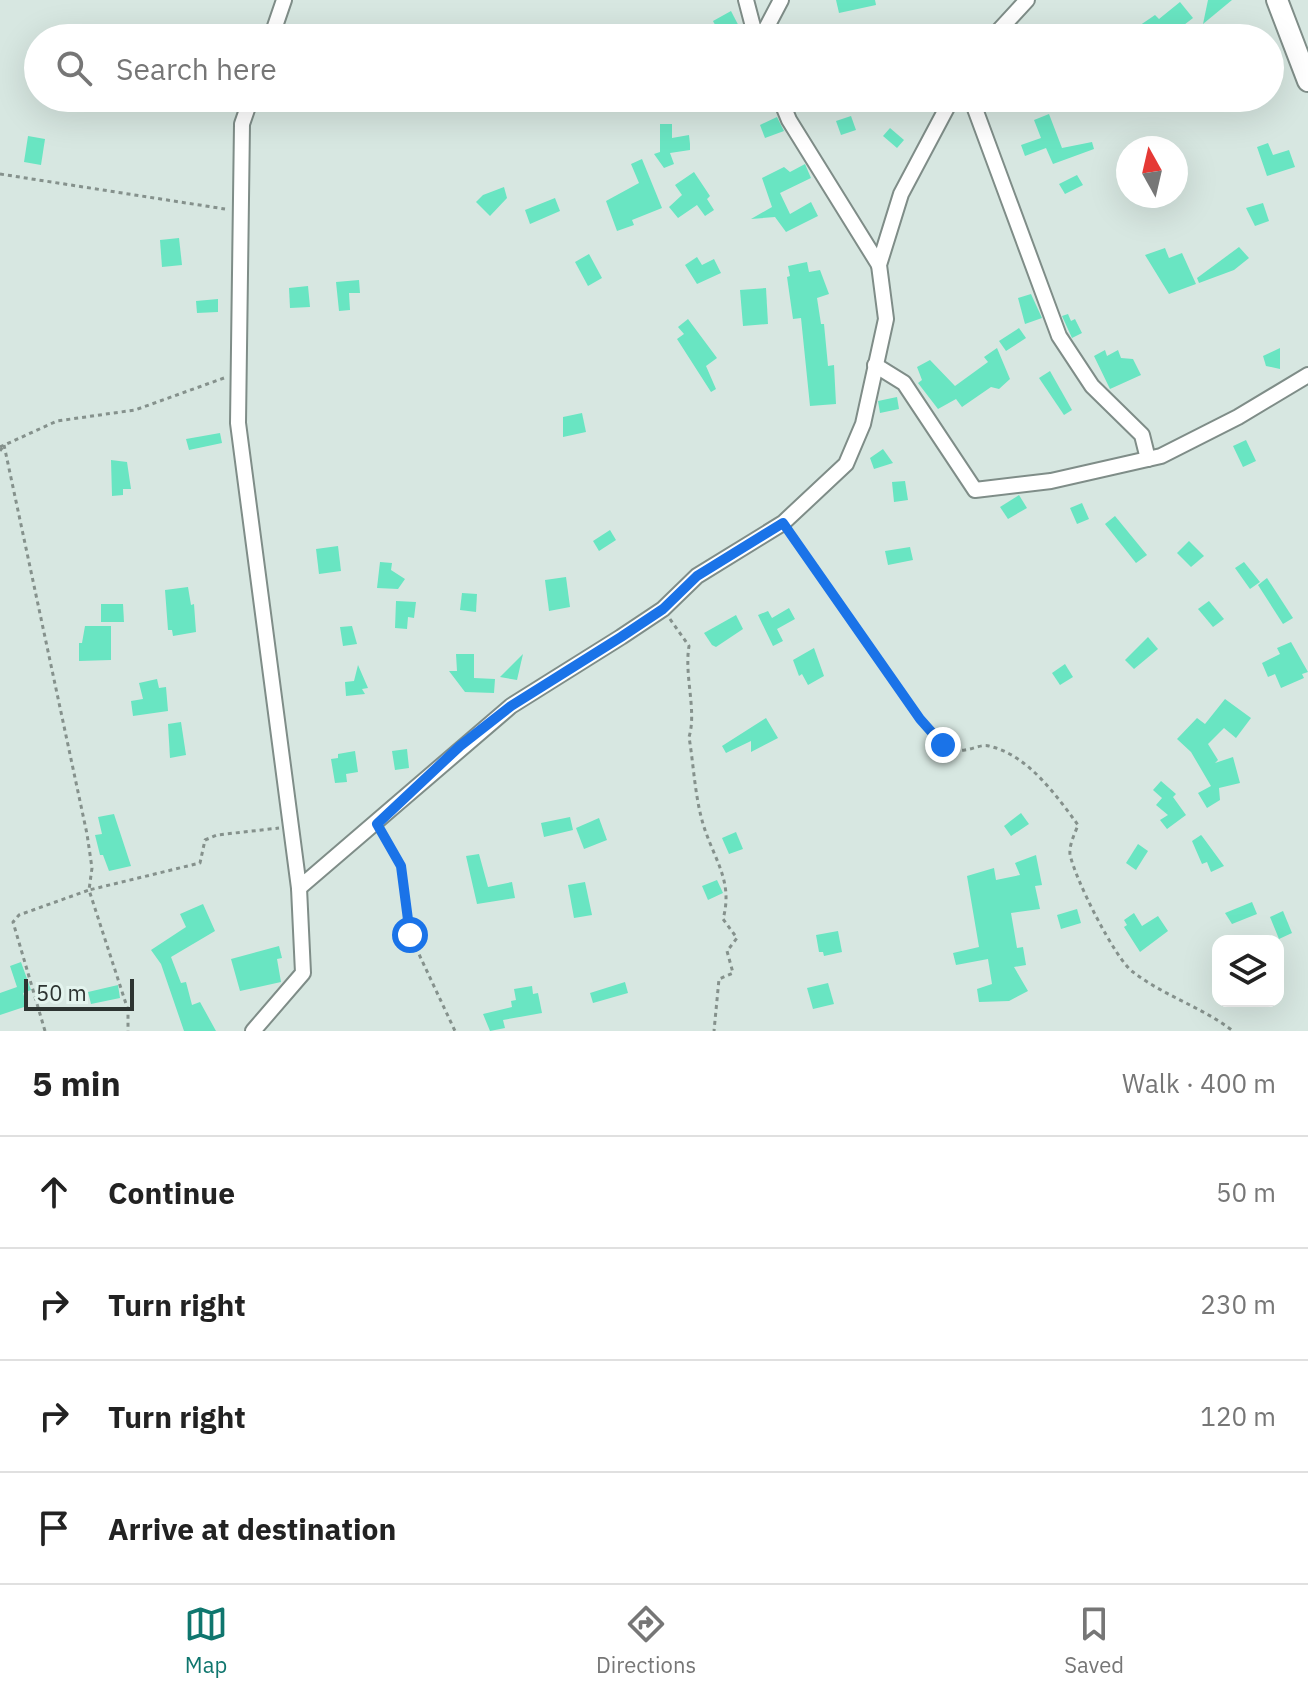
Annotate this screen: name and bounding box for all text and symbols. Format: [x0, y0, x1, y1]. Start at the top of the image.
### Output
search box [24, 24, 1284, 112]
icon: search [52, 46, 96, 90]
text: Search here [116, 49, 277, 88]
north arrow [1116, 136, 1188, 208]
route end [925, 727, 961, 763]
route start [392, 917, 428, 953]
map controls [1212, 935, 1284, 1007]
button: layers [1212, 935, 1284, 1007]
scale bar [24, 975, 134, 1011]
text: 50 m [36, 978, 87, 1007]
text: 5 min [32, 1061, 121, 1105]
text: Walk · 400 m [1122, 1066, 1276, 1100]
icon: ahead [32, 1170, 76, 1214]
text: Continue [108, 1173, 235, 1212]
text: 50 m [1216, 1175, 1276, 1209]
icon: right [32, 1282, 76, 1326]
text: Turn right [108, 1285, 246, 1324]
text: 230 m [1200, 1287, 1276, 1321]
icon: right [32, 1394, 76, 1438]
text: Turn right [108, 1397, 246, 1436]
text: 120 m [1200, 1399, 1276, 1433]
icon: arrive [32, 1506, 76, 1550]
text: Arrive at destination [108, 1509, 396, 1548]
tab: Map [184, 1602, 228, 1679]
tab: Directions [596, 1602, 696, 1679]
tab: Saved [1064, 1602, 1124, 1679]

